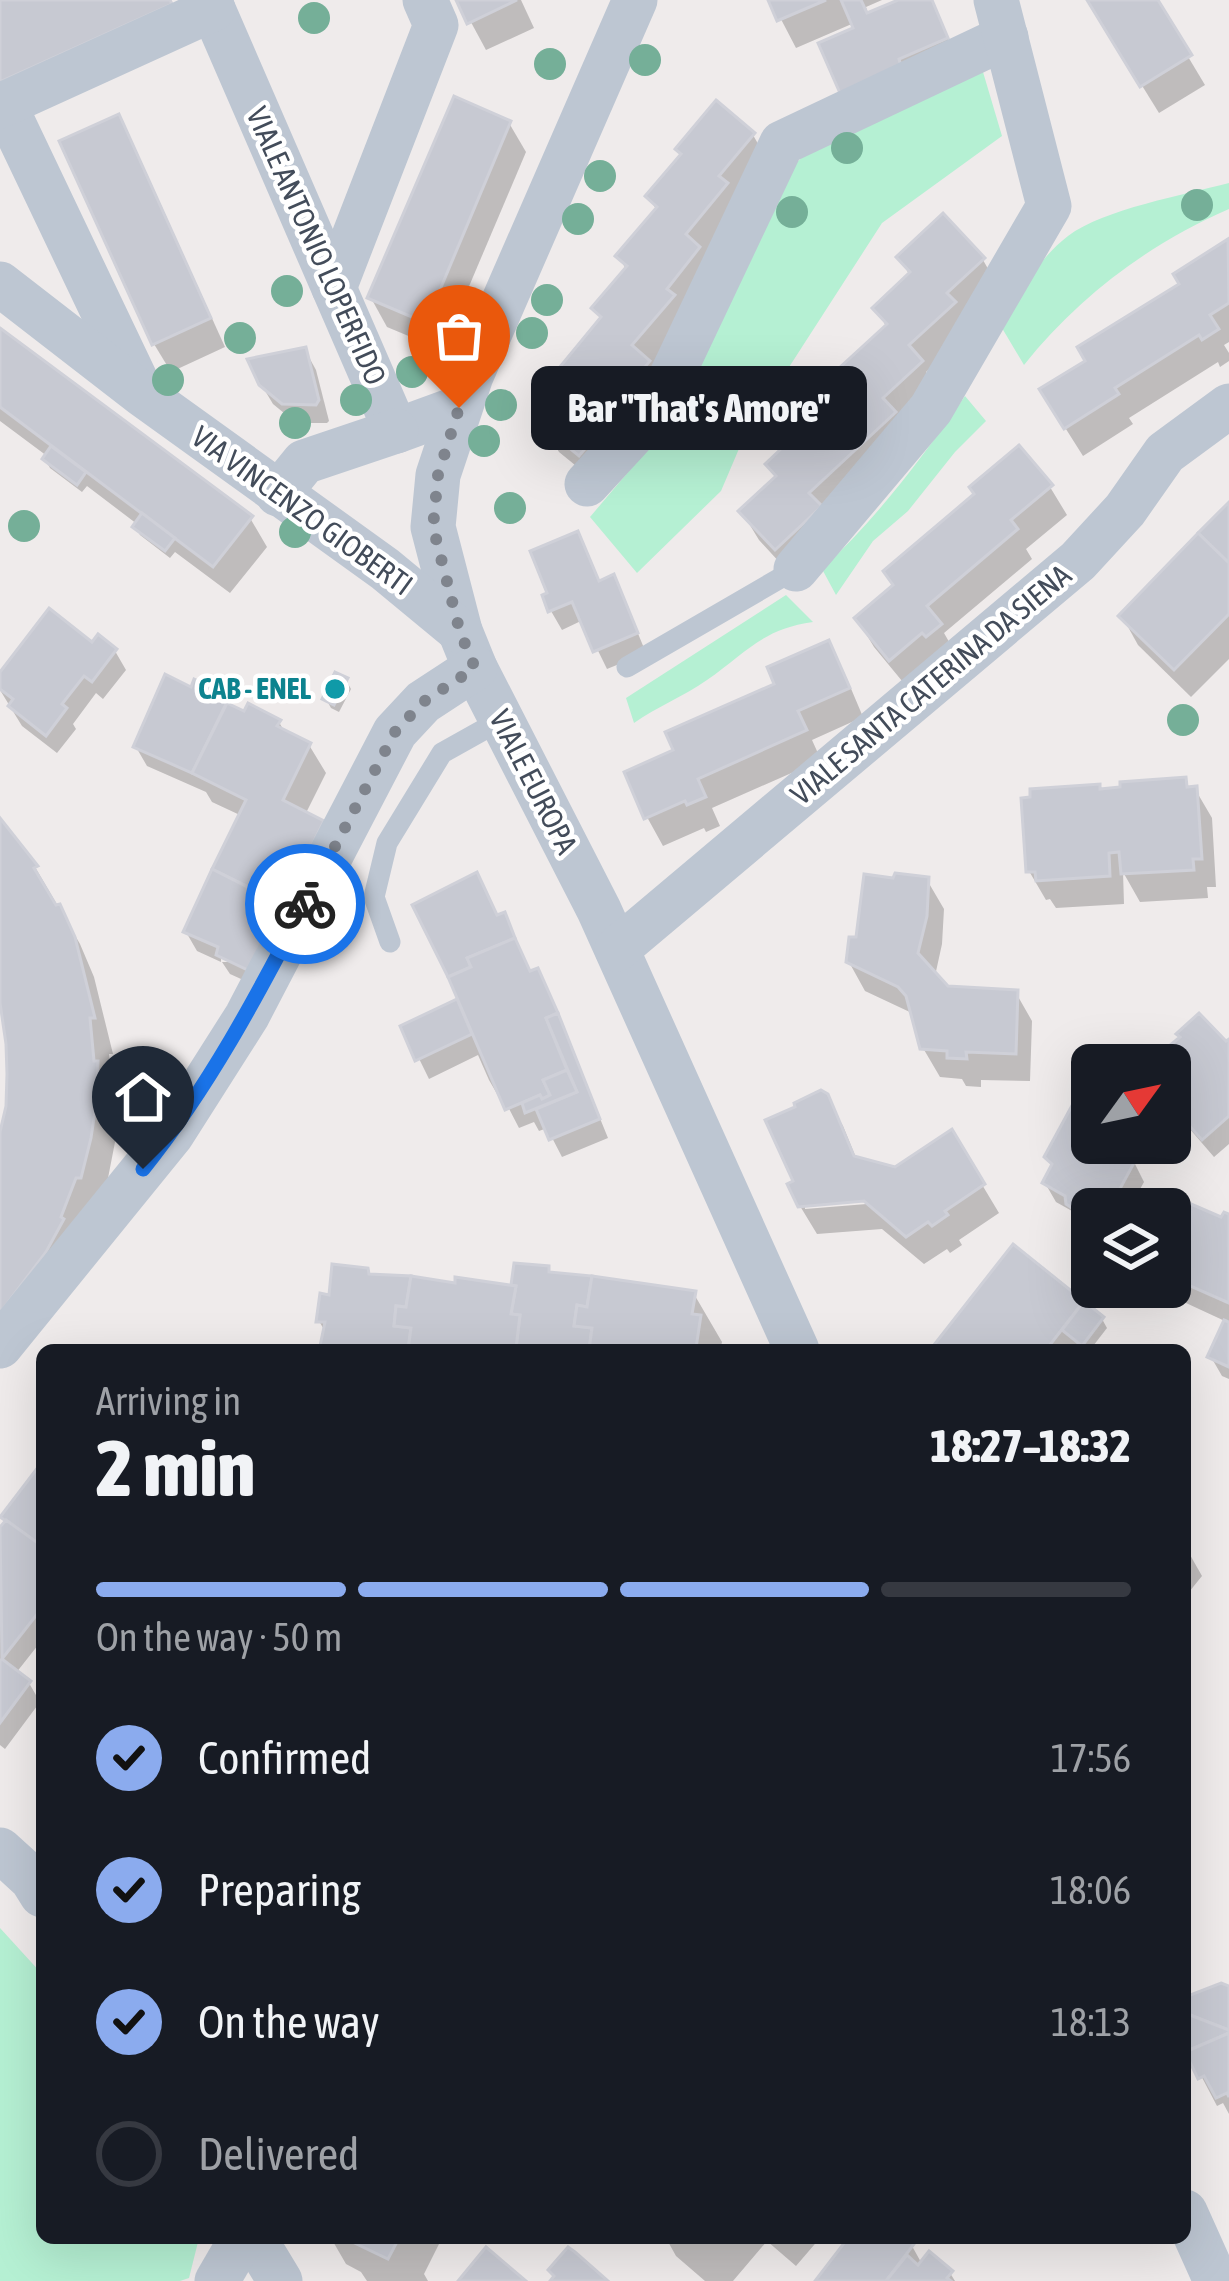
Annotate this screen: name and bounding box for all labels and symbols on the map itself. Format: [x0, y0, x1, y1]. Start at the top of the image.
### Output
street label: VIALE ANTONIO LOPERFIDO [240, 102, 393, 390]
pin [408, 285, 510, 408]
callout: Bar "That's Amore" [531, 366, 867, 450]
street label: VIA VINCENZO GIOBERTI [186, 419, 419, 602]
street label: VIALE SANTA CATERINA DA SIENA [784, 557, 1077, 811]
place label: CAB - ENEL [198, 671, 311, 705]
marker: CAB - ENEL [322, 676, 348, 702]
street label: VIALE EUROPA [483, 704, 585, 859]
courier [245, 844, 365, 964]
north arrow [1071, 1044, 1191, 1164]
pin [92, 1046, 194, 1169]

